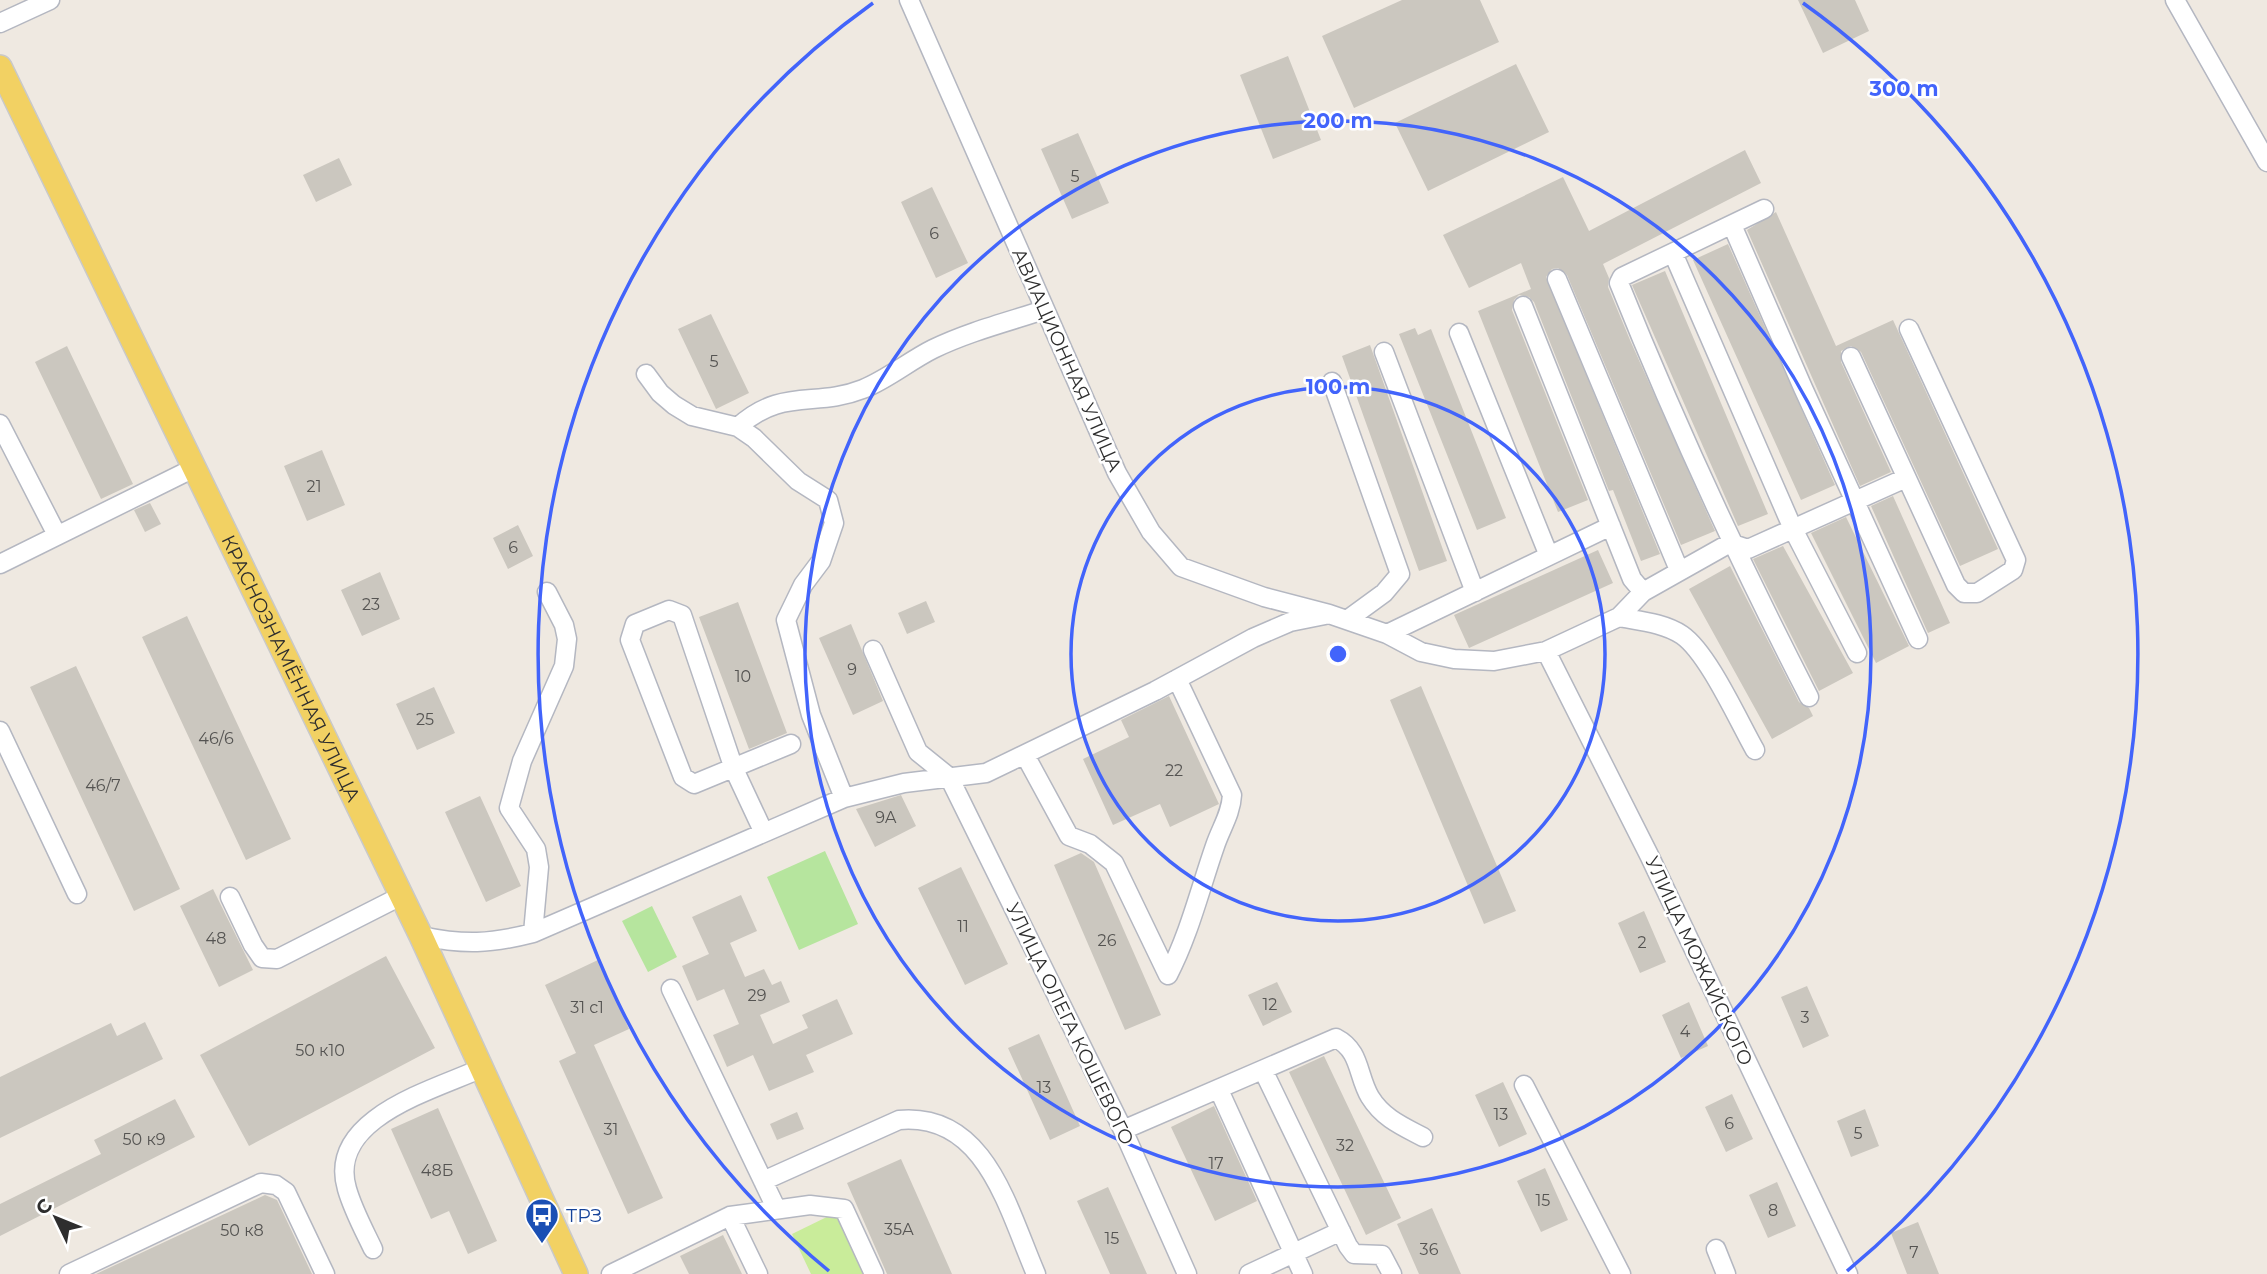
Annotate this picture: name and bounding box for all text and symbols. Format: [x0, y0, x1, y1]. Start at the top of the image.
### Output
text: 300 m [1869, 76, 1938, 101]
text: 200 m [1304, 108, 1372, 133]
house number: 5 [1070, 167, 1080, 186]
house number: 6 [929, 224, 939, 243]
street label: АВИАЦИОННАЯ УЛИЦА [1007, 245, 1127, 475]
house number: 5 [709, 352, 719, 371]
text: 100 m [1306, 374, 1370, 399]
house number: 21 [307, 477, 321, 496]
street label: КРАСНОЗНАМЁННАЯ УЛИЦА [217, 531, 366, 805]
house number: 6 [508, 538, 518, 557]
house number: 23 [362, 595, 380, 614]
centre of rings [1326, 642, 1350, 666]
house number: 9 [847, 660, 857, 679]
house number: 10 [735, 667, 751, 686]
house number: 25 [416, 710, 434, 729]
house number: 46/6 [198, 729, 234, 748]
house number: 22 [1165, 761, 1183, 780]
house number: 46/7 [85, 776, 121, 795]
house number: 9А [875, 808, 897, 827]
street label: УЛИЦА МОЖАЙСКОГО [1640, 853, 1758, 1069]
street label: УЛИЦА ОЛЕГА КОШЕВОГО [1001, 899, 1139, 1149]
house number: 11 [957, 917, 969, 936]
house number: 48 [206, 929, 226, 948]
house number: 26 [1098, 931, 1117, 950]
house number: 2 [1637, 933, 1647, 952]
house number: 29 [748, 986, 766, 1005]
house number: 12 [1263, 995, 1277, 1014]
house number: 31 с1 [570, 998, 604, 1017]
house number: 3 [1800, 1008, 1810, 1027]
house number: 4 [1680, 1022, 1691, 1041]
house number: 50 к10 [295, 1041, 345, 1060]
house number: 13 [1037, 1078, 1051, 1097]
house number: 13 [1494, 1105, 1508, 1124]
house number: 6 [1724, 1114, 1734, 1133]
house number: 31 [604, 1120, 618, 1139]
house number: 5 [1853, 1124, 1863, 1143]
house number: 50 к9 [123, 1130, 165, 1149]
house number: 32 [1336, 1136, 1354, 1155]
house number: 17 [1208, 1154, 1224, 1173]
house number: 48Б [421, 1161, 453, 1180]
north arrow [21, 1183, 91, 1253]
house number: 15 [1536, 1191, 1550, 1210]
text: С [31, 1194, 57, 1220]
bus stop icon: ТРЗ [523, 1196, 561, 1245]
house number: 8 [1768, 1201, 1778, 1220]
place label: ТРЗ [566, 1204, 602, 1227]
house number: 35А [884, 1220, 914, 1239]
house number: 50 к8 [220, 1221, 264, 1240]
house number: 15 [1105, 1229, 1119, 1248]
house number: 36 [1420, 1240, 1439, 1259]
house number: 7 [1909, 1243, 1919, 1262]

